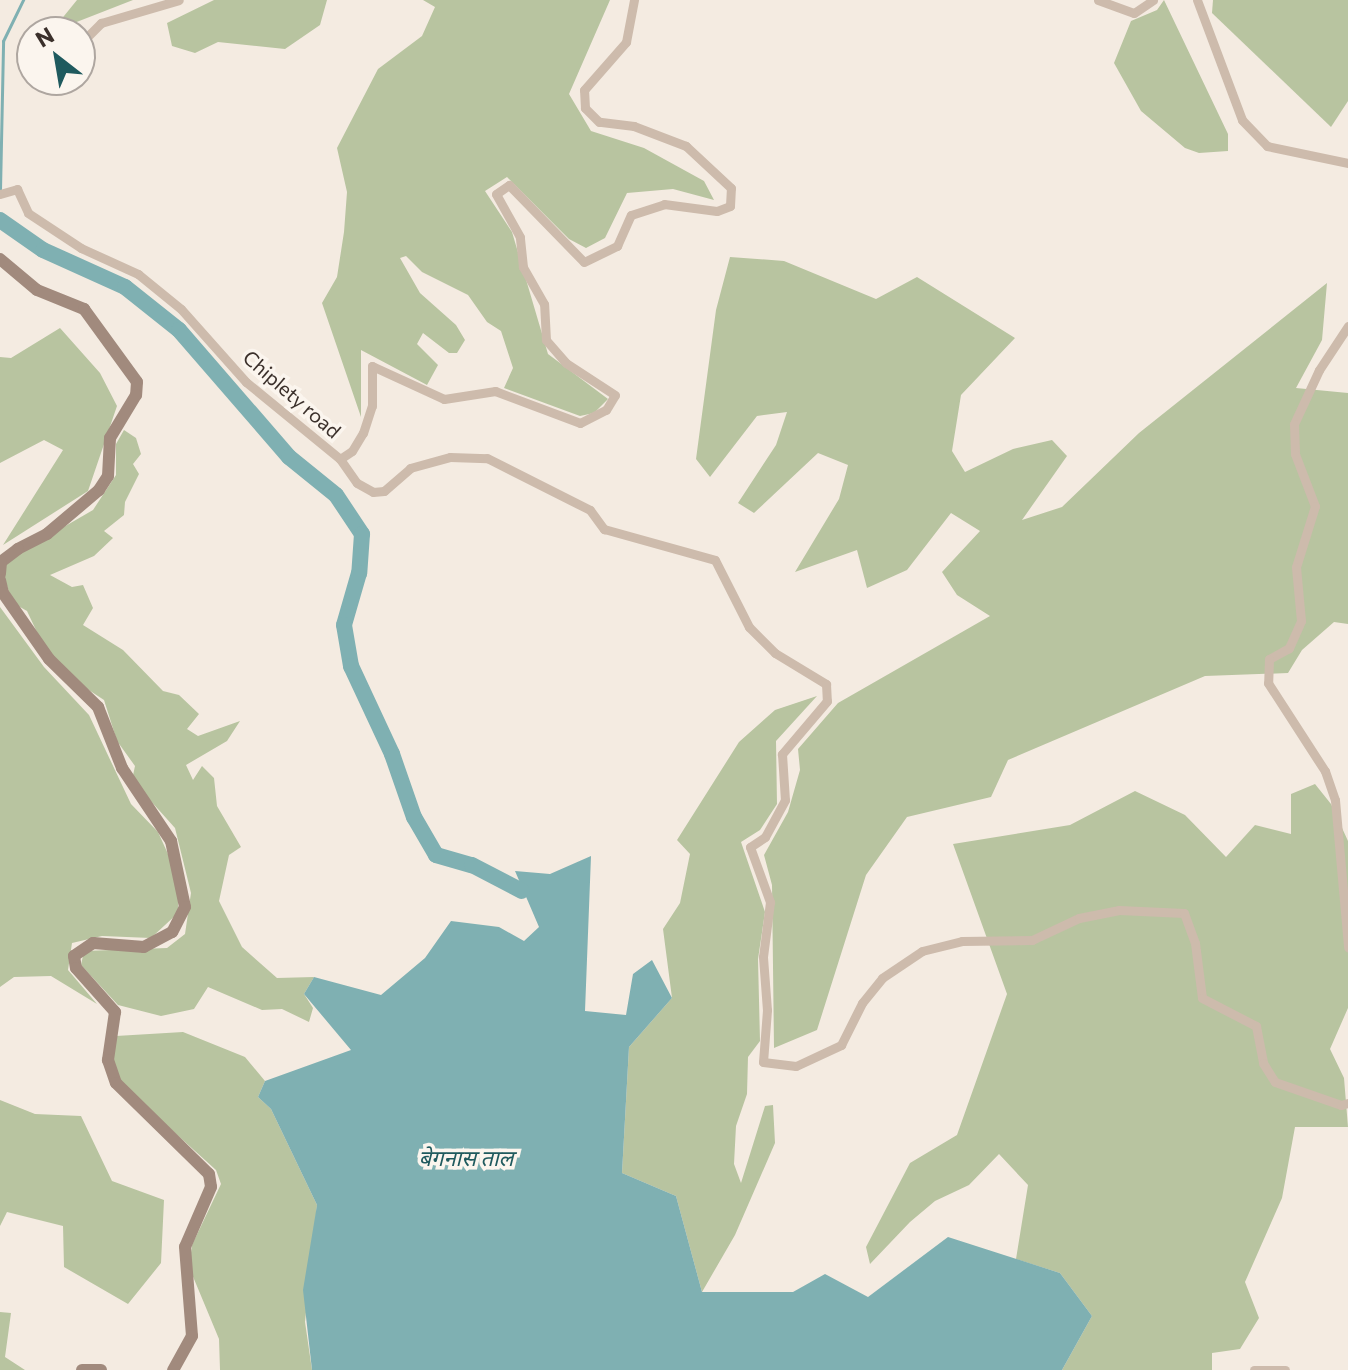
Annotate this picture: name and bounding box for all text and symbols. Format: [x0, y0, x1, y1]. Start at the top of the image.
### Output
north arrow [16, 16, 96, 96]
text: N [30, 21, 58, 53]
street label: Chiplety road [238, 345, 346, 443]
water label: बेगनास ताल [418, 1145, 514, 1171]

